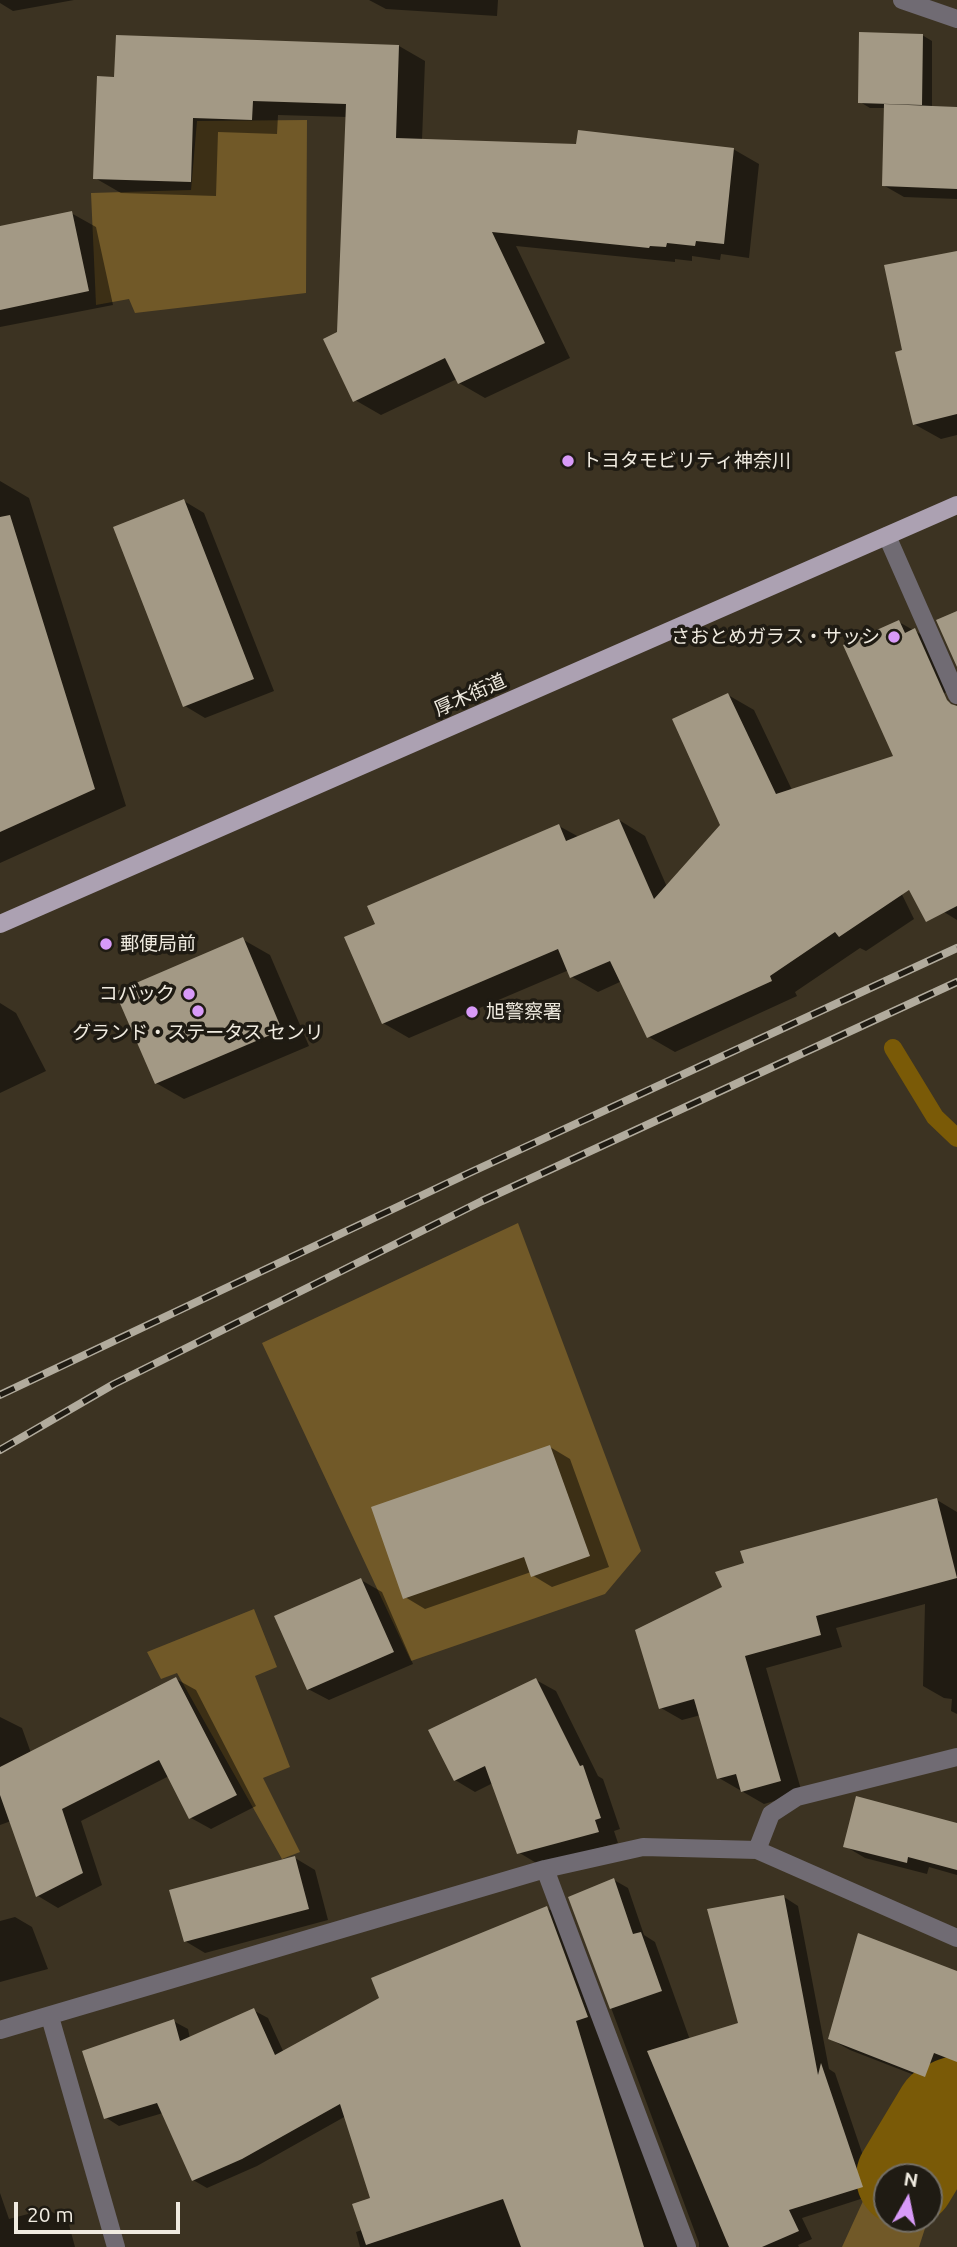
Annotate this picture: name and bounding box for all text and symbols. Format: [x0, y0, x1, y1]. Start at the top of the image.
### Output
place label: トヨタモビリティ神奈川 [582, 450, 791, 472]
marker: トヨタモビリティ神奈川 [560, 453, 576, 469]
place label: さおとめガラス・サッシ [671, 626, 880, 648]
marker: さおとめガラス・サッシ [886, 629, 902, 645]
street label: 厚木街道 [431, 669, 509, 721]
place label: 郵便局前 [120, 933, 196, 955]
marker: 郵便局前 [98, 936, 114, 952]
place label: コバック [99, 983, 175, 1005]
marker: コバック [181, 986, 197, 1002]
place label: 旭警察署 [486, 1001, 562, 1023]
marker: グランド・ステータス センリ [190, 1003, 206, 1019]
marker: 旭警察署 [464, 1004, 480, 1020]
place label: グランド・ステータス センリ [72, 1022, 324, 1044]
north arrow [873, 2163, 943, 2233]
text: N [902, 2167, 920, 2191]
scale bar [18, 2188, 184, 2232]
text: 20 m [27, 2202, 74, 2226]

